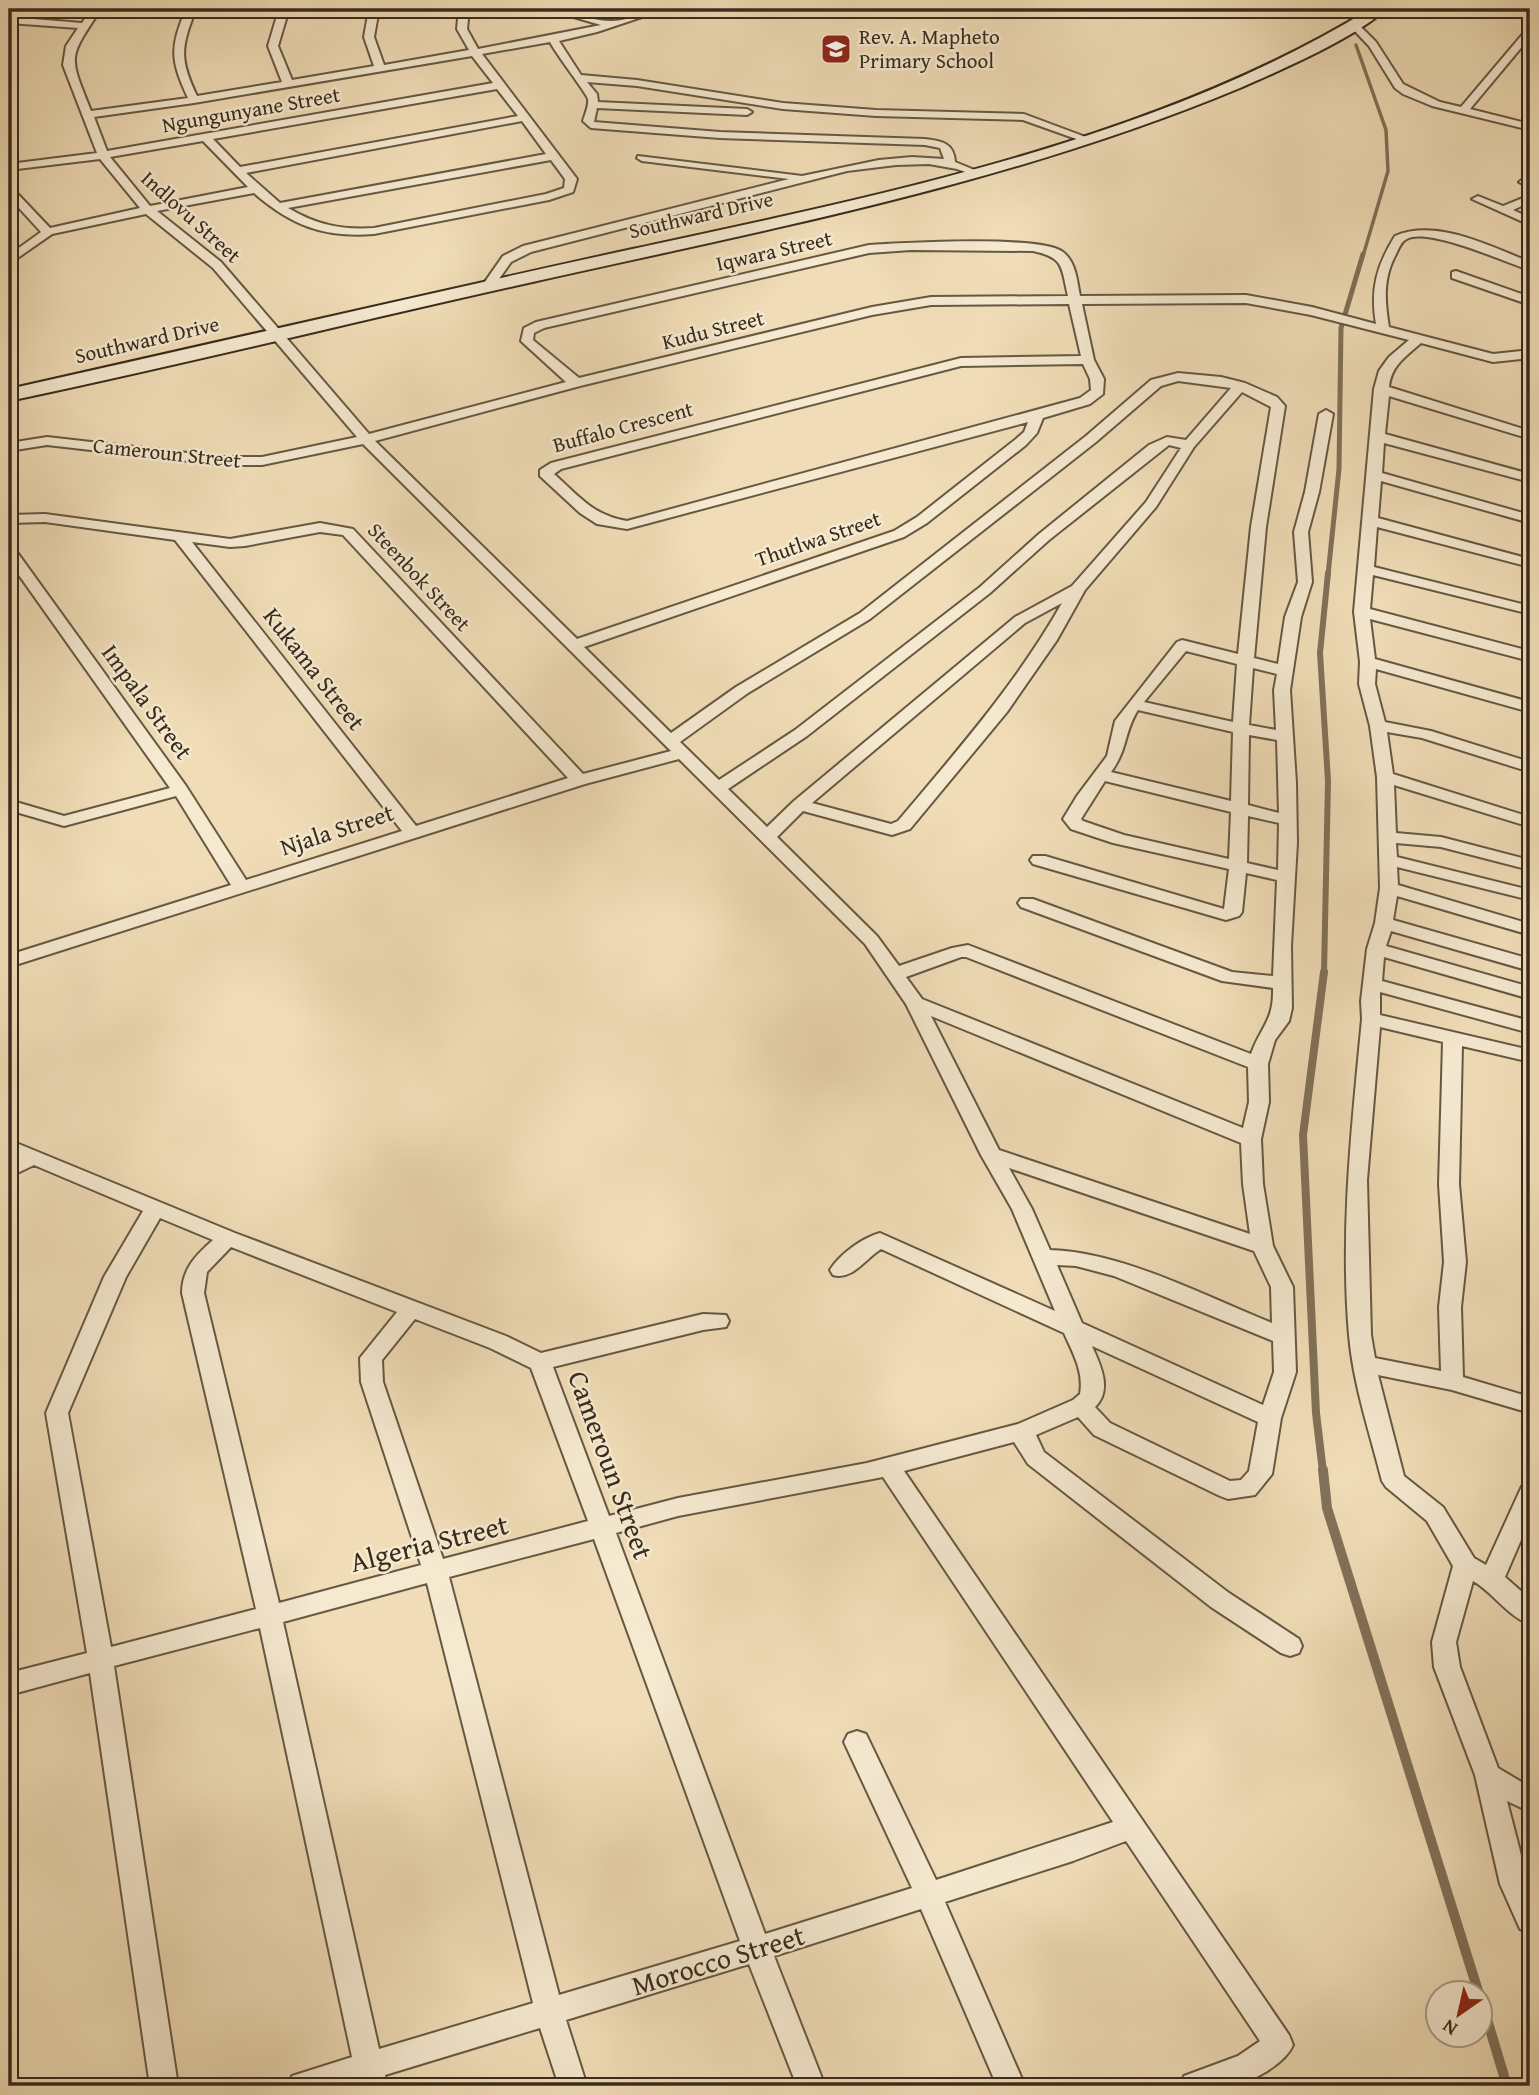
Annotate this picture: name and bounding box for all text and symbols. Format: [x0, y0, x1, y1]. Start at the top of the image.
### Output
place label: Rev. A. Mapheto Primary School [859, 21, 1000, 76]
school or university icon: Rev. A. Mapheto Primary School [819, 32, 853, 66]
street label: Ngungunyane Street [159, 78, 343, 140]
street label: Indlovu Street [134, 163, 249, 270]
street label: Southward Drive [626, 183, 776, 246]
street label: Iqwara Street [713, 222, 836, 279]
street label: Kudu Street [659, 302, 768, 357]
street label: Southward Drive [72, 308, 222, 371]
street label: Buffalo Crescent [549, 393, 697, 460]
street label: Cameroun Street [92, 429, 243, 476]
street label: Thutlwa Street [751, 502, 885, 574]
street label: Steenbok Street [361, 515, 479, 639]
street label: Kukama Street [255, 600, 374, 738]
street label: Impala Street [93, 637, 202, 767]
street label: Njala Street [276, 795, 399, 864]
street label: Cameroun Street [558, 1365, 665, 1565]
street label: Algeria Street [346, 1503, 512, 1582]
street label: Morocco Street [626, 1914, 809, 2005]
north arrow [1424, 1980, 1494, 2050]
text: N [1436, 2013, 1463, 2043]

